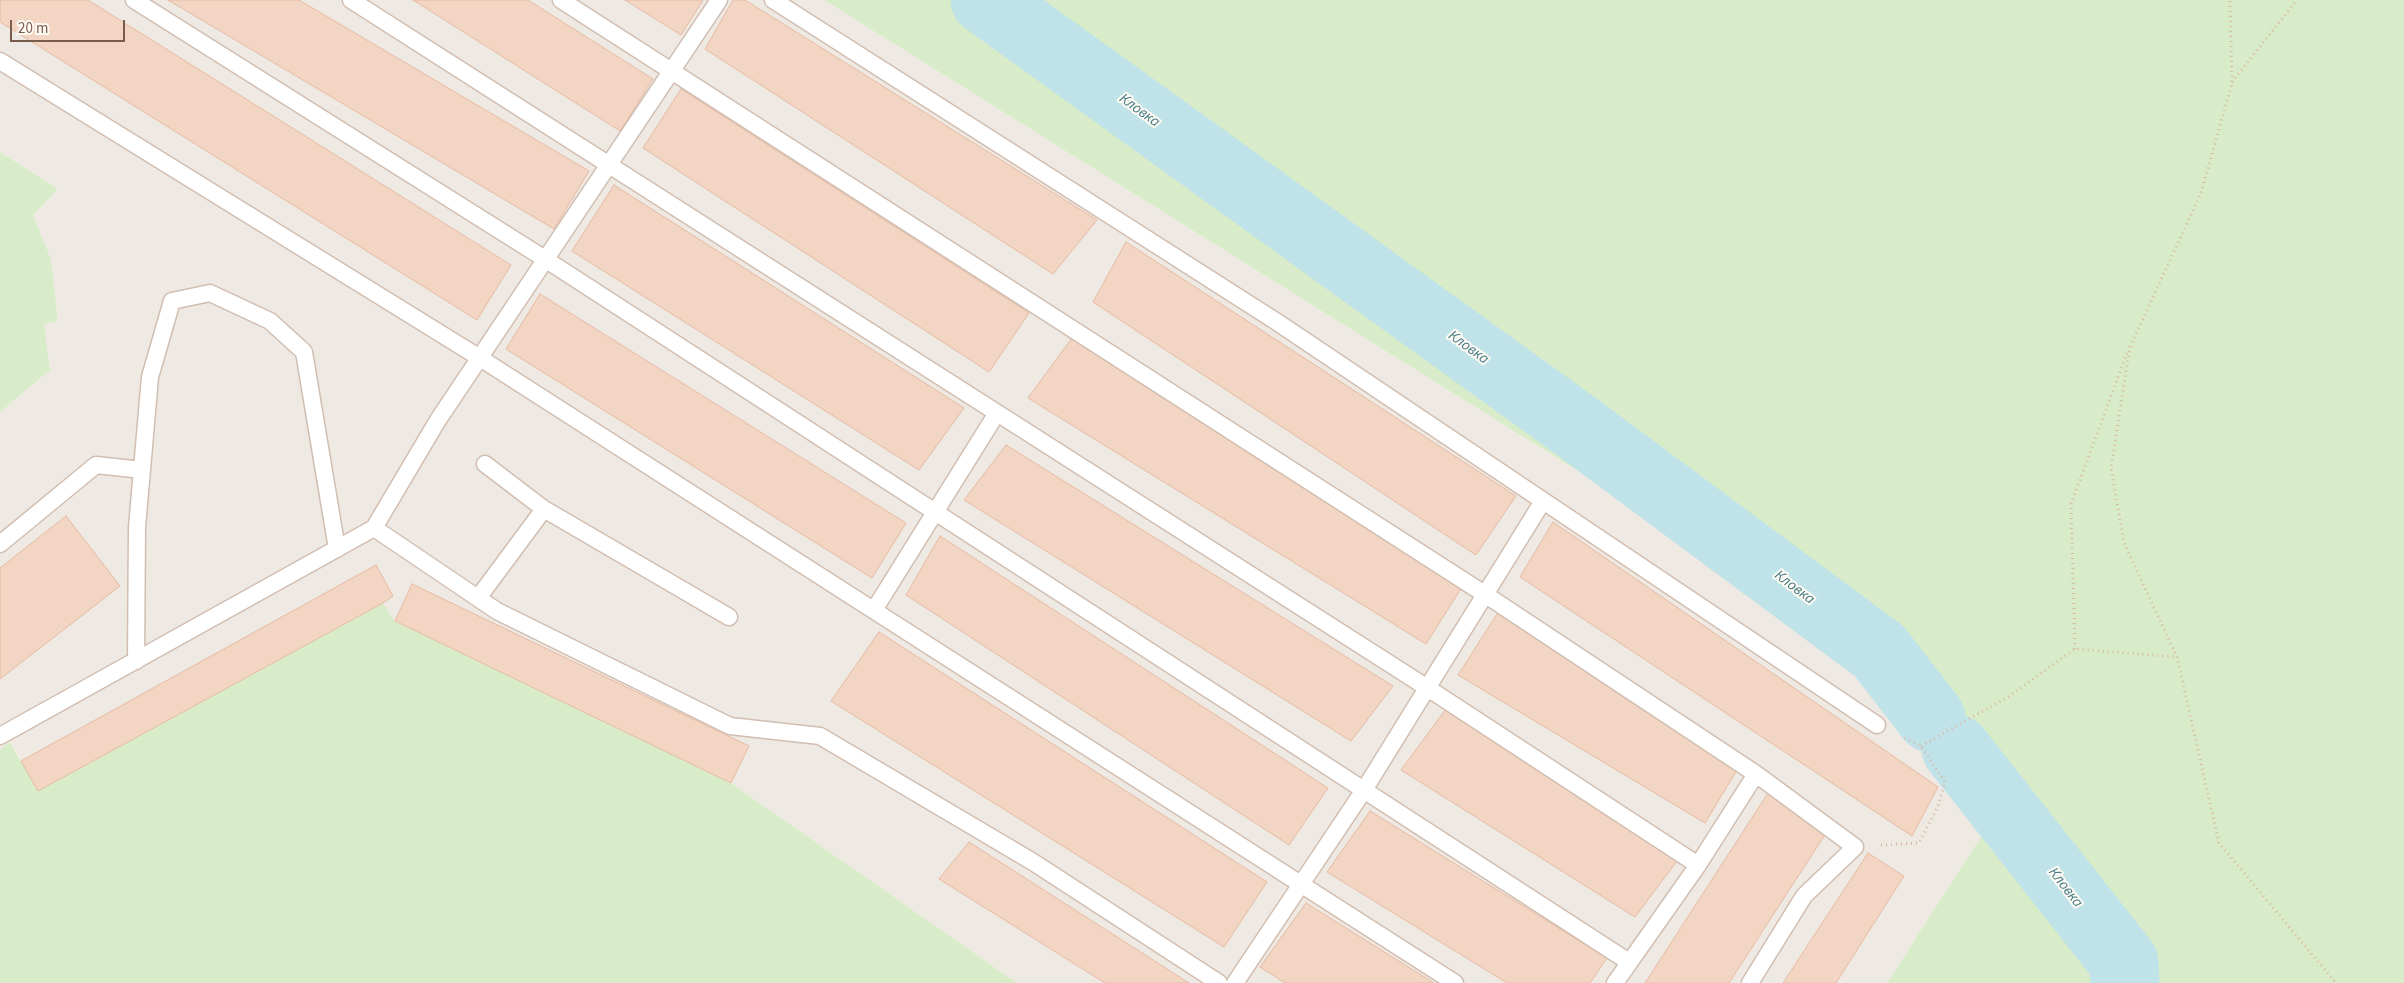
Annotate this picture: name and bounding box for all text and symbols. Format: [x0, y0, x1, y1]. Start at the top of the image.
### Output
scale bar [12, 10, 128, 42]
text: 20 m [18, 18, 48, 39]
water label: Кловка [1115, 90, 1163, 132]
water label: Кловка [1444, 327, 1492, 369]
water label: Кловка [1770, 567, 1818, 609]
water label: Кловка [2044, 864, 2086, 912]

